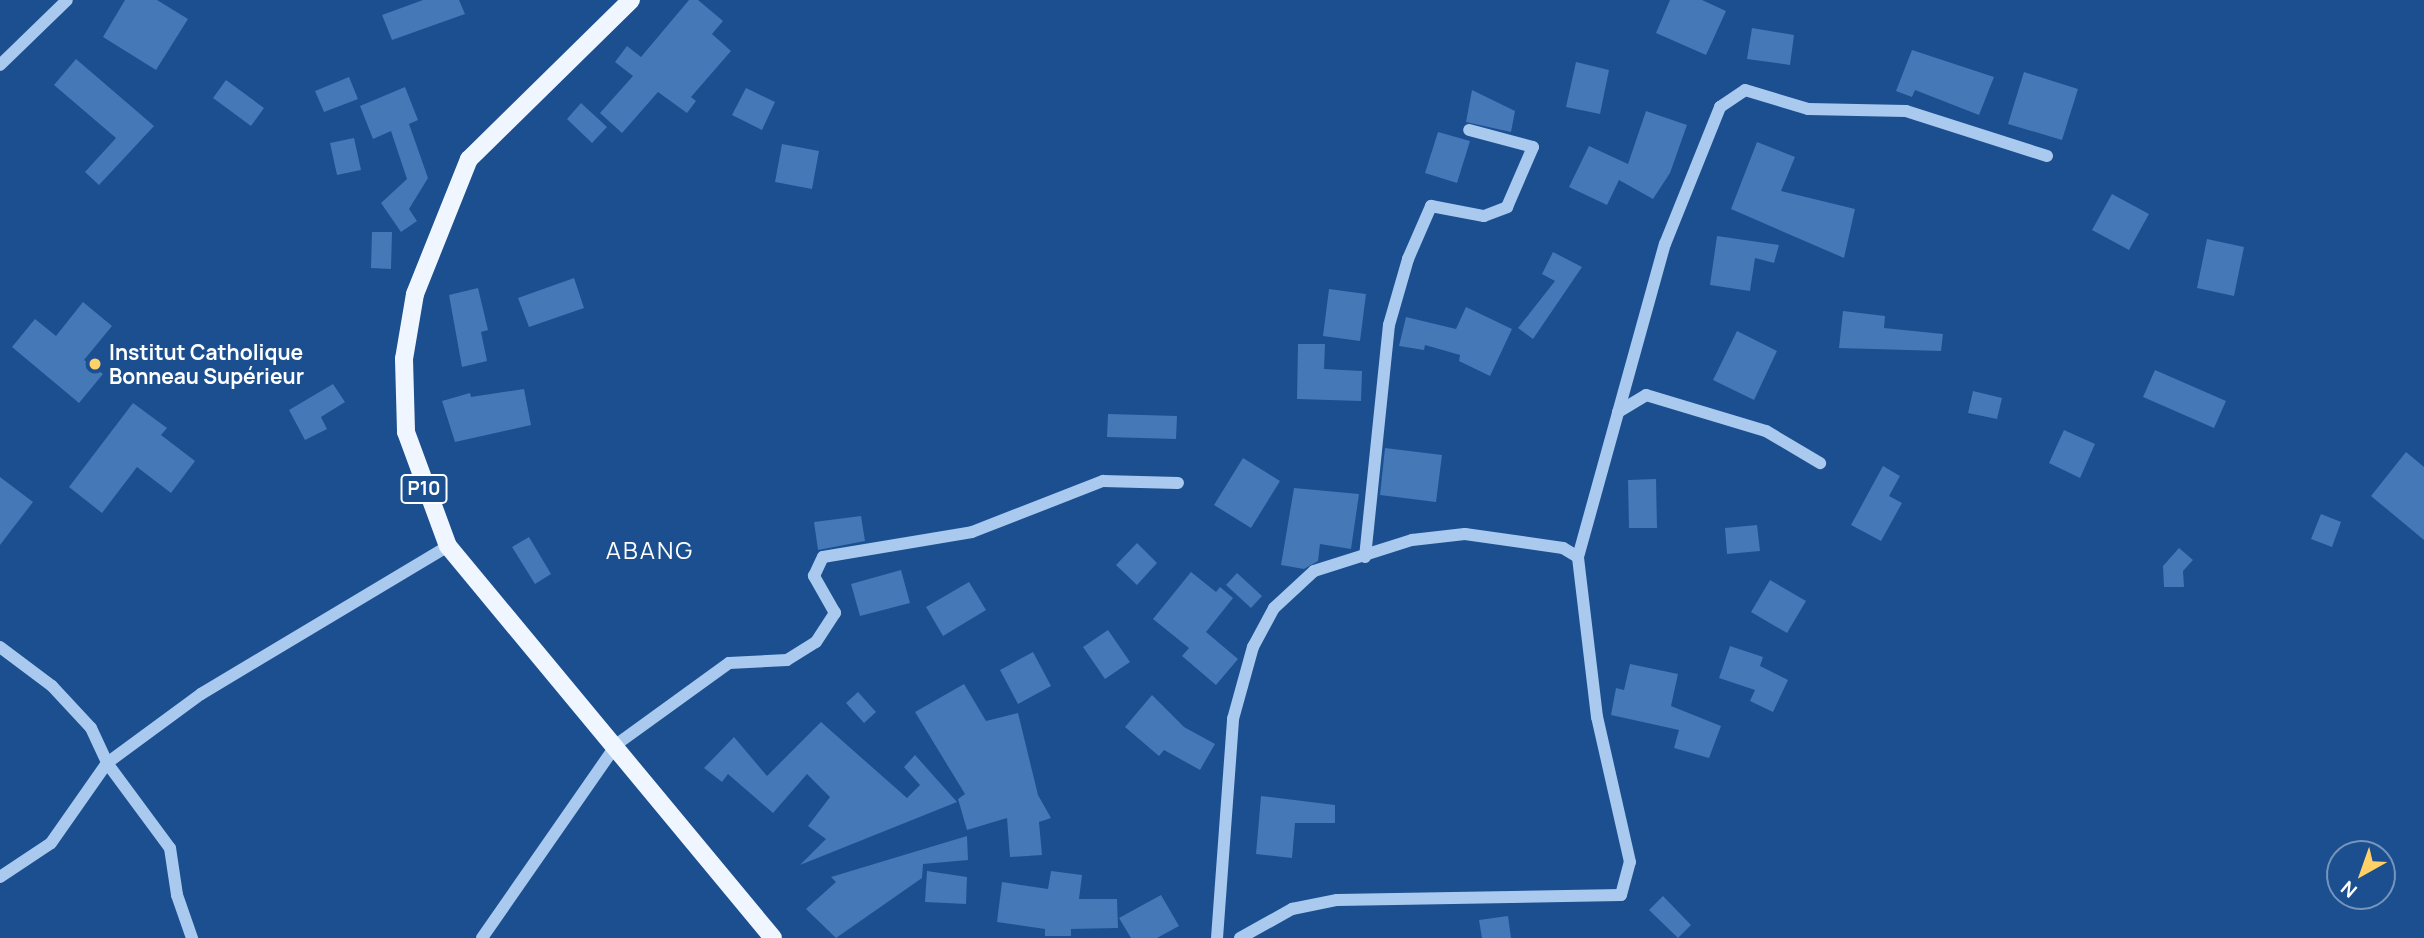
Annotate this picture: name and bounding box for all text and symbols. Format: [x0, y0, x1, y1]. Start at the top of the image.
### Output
place label: Institut Catholique Bonneau Supérieur [109, 339, 304, 389]
marker: Institut Catholique Bonneau Supérieur [87, 356, 103, 372]
road number: P10 [400, 474, 448, 504]
district label: ABANG [606, 536, 694, 564]
north arrow [2326, 840, 2396, 910]
text: N [2335, 875, 2362, 904]

